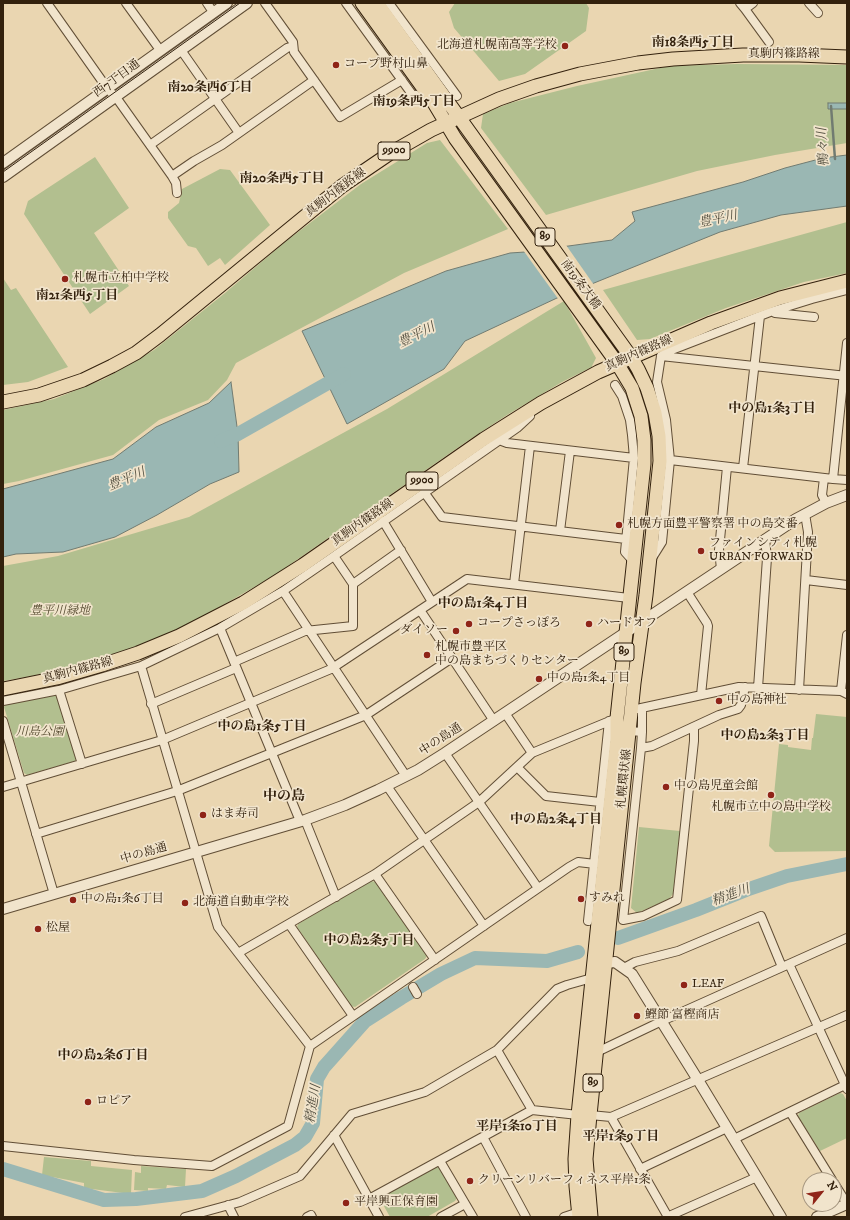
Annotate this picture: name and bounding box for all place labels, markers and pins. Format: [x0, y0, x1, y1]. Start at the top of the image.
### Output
place label: 北海道札幌南高等学校 [437, 39, 557, 53]
marker: 北海道札幌南高等学校 [560, 41, 570, 51]
place label: コープ野村山鼻 [344, 58, 428, 72]
marker: コープ野村山鼻 [331, 60, 341, 70]
place label: 札幌市立柏中学校 [73, 272, 169, 286]
marker: 札幌市立柏中学校 [60, 274, 70, 284]
place label: 札幌方面豊平警察署 中の島交番 [627, 518, 798, 532]
marker: 札幌方面豊平警察署 中の島交番 [614, 520, 624, 530]
place label: ファインシティ札幌 URBAN FORWARD [709, 537, 817, 565]
marker: ファインシティ札幌 URBAN FORWARD [696, 546, 706, 556]
place label: コープさっぽろ [477, 617, 561, 631]
place label: ハードオフ [597, 617, 657, 631]
marker: コープさっぽろ [464, 619, 474, 629]
marker: ハードオフ [584, 619, 594, 629]
place label: ダイソー [400, 624, 448, 638]
marker: ダイソー [451, 626, 461, 636]
place label: 札幌市豊平区 中の島まちづくりセンター [435, 641, 579, 669]
marker: 札幌市豊平区 中の島まちづくりセンター [422, 650, 432, 660]
place label: 中の島1条4丁目 [547, 672, 630, 686]
marker: 中の島1条4丁目 [534, 674, 544, 684]
place label: 中の島神社 [727, 694, 787, 708]
marker: 中の島神社 [714, 696, 724, 706]
place label: 中の島児童会館 [674, 780, 758, 794]
marker: 中の島児童会館 [661, 782, 671, 792]
marker: 札幌市立中の島中学校 [766, 790, 776, 800]
place label: 札幌市立中の島中学校 [711, 801, 831, 815]
place label: はま寿司 [211, 808, 259, 822]
marker: はま寿司 [198, 810, 208, 820]
place label: すみれ [589, 892, 625, 906]
place label: 中の島1条6丁目 [81, 893, 164, 907]
marker: すみれ [576, 894, 586, 904]
marker: 中の島1条6丁目 [68, 895, 78, 905]
place label: 北海道自動車学校 [193, 896, 289, 910]
marker: 北海道自動車学校 [180, 898, 190, 908]
place label: 松屋 [46, 922, 70, 936]
marker: 松屋 [33, 924, 43, 934]
place label: LEAF [692, 978, 724, 992]
marker: LEAF [679, 980, 689, 990]
place label: 鰹節 富樫商店 [645, 1009, 720, 1023]
marker: 鰹節 富樫商店 [632, 1011, 642, 1021]
place label: ロピア [96, 1095, 132, 1109]
marker: ロピア [83, 1097, 93, 1107]
place label: クリーンリバーフィネス平岸1条 [478, 1174, 650, 1188]
marker: クリーンリバーフィネス平岸1条 [465, 1176, 475, 1186]
place label: 平岸興正保育園 [354, 1196, 438, 1210]
marker: 平岸興正保育園 [341, 1198, 351, 1208]

